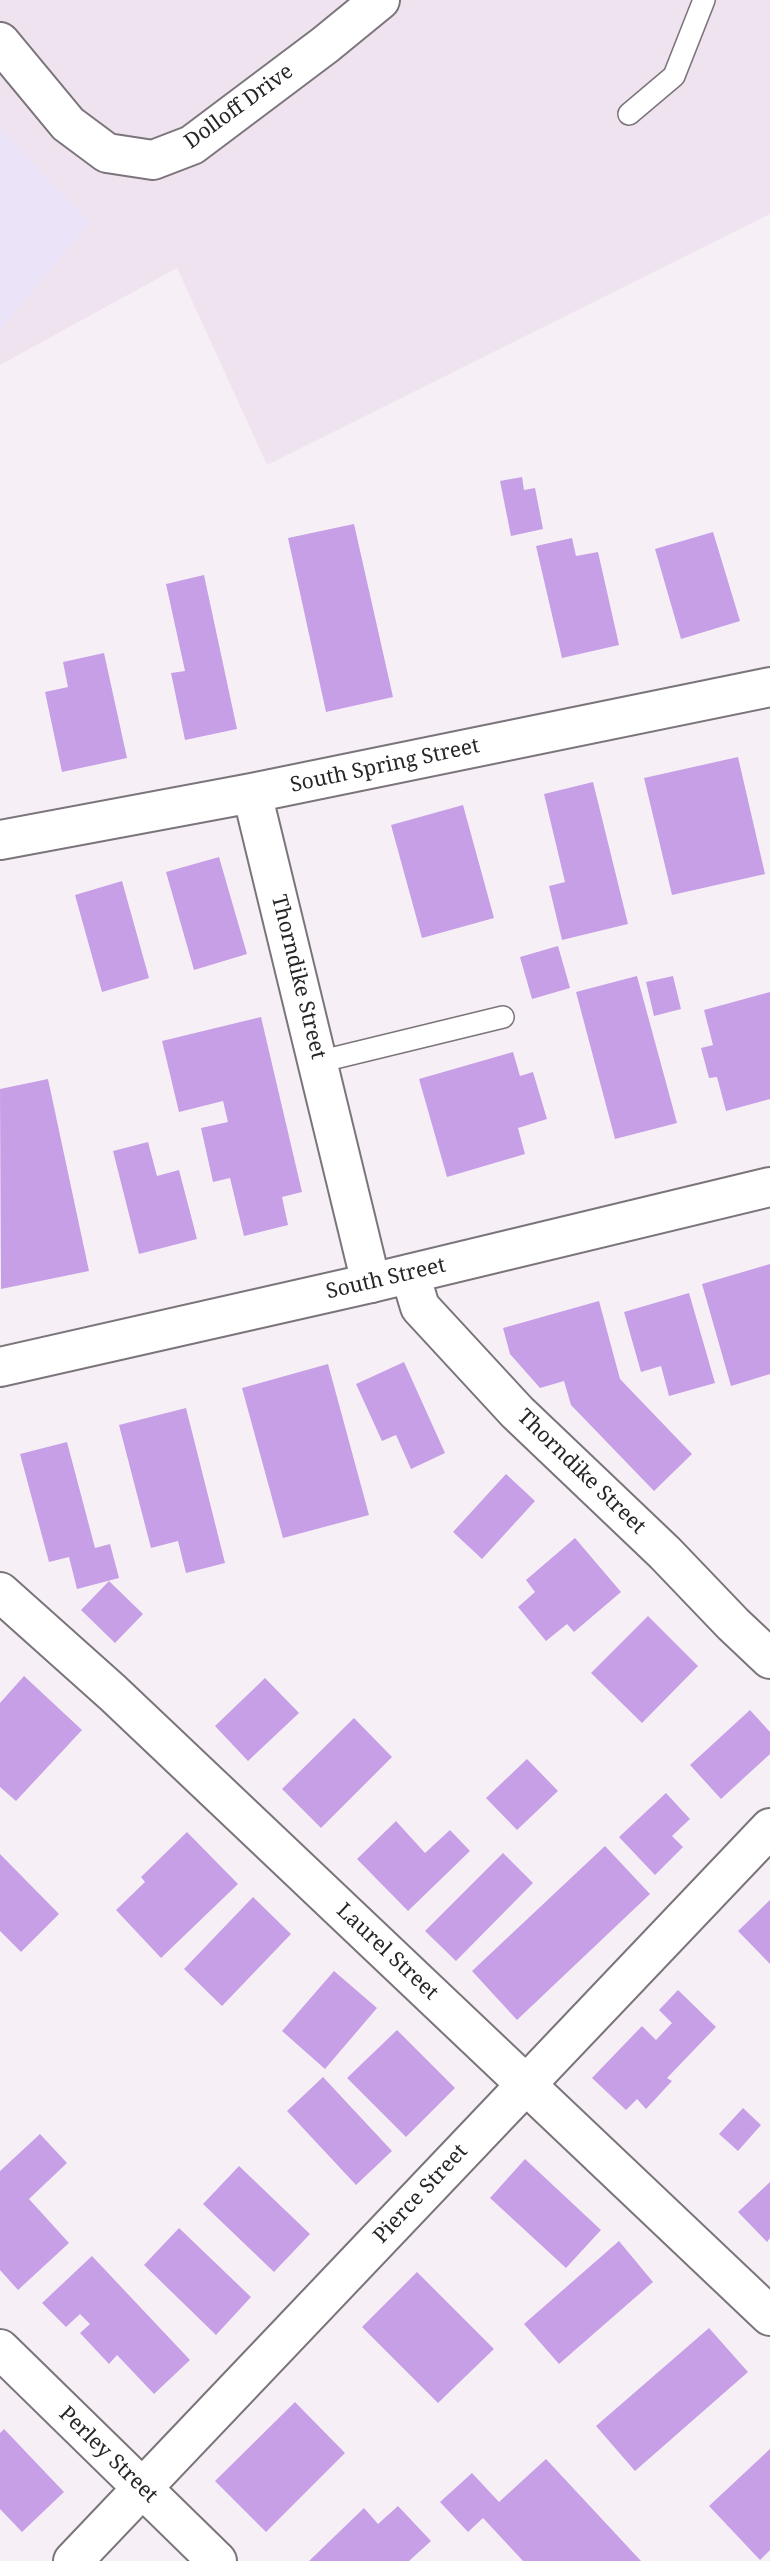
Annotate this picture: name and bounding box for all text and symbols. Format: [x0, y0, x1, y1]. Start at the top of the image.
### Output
street label: Dolloff Drive [180, 59, 298, 155]
street label: South Spring Street [288, 734, 482, 798]
street label: Thorndike Street [265, 892, 331, 1062]
street label: South Street [324, 1253, 448, 1305]
street label: Thorndike Street [512, 1404, 650, 1540]
street label: Laurel Street [331, 1898, 443, 2006]
street label: Pierce Street [369, 2139, 473, 2249]
street label: Perley Street [53, 2402, 163, 2508]

